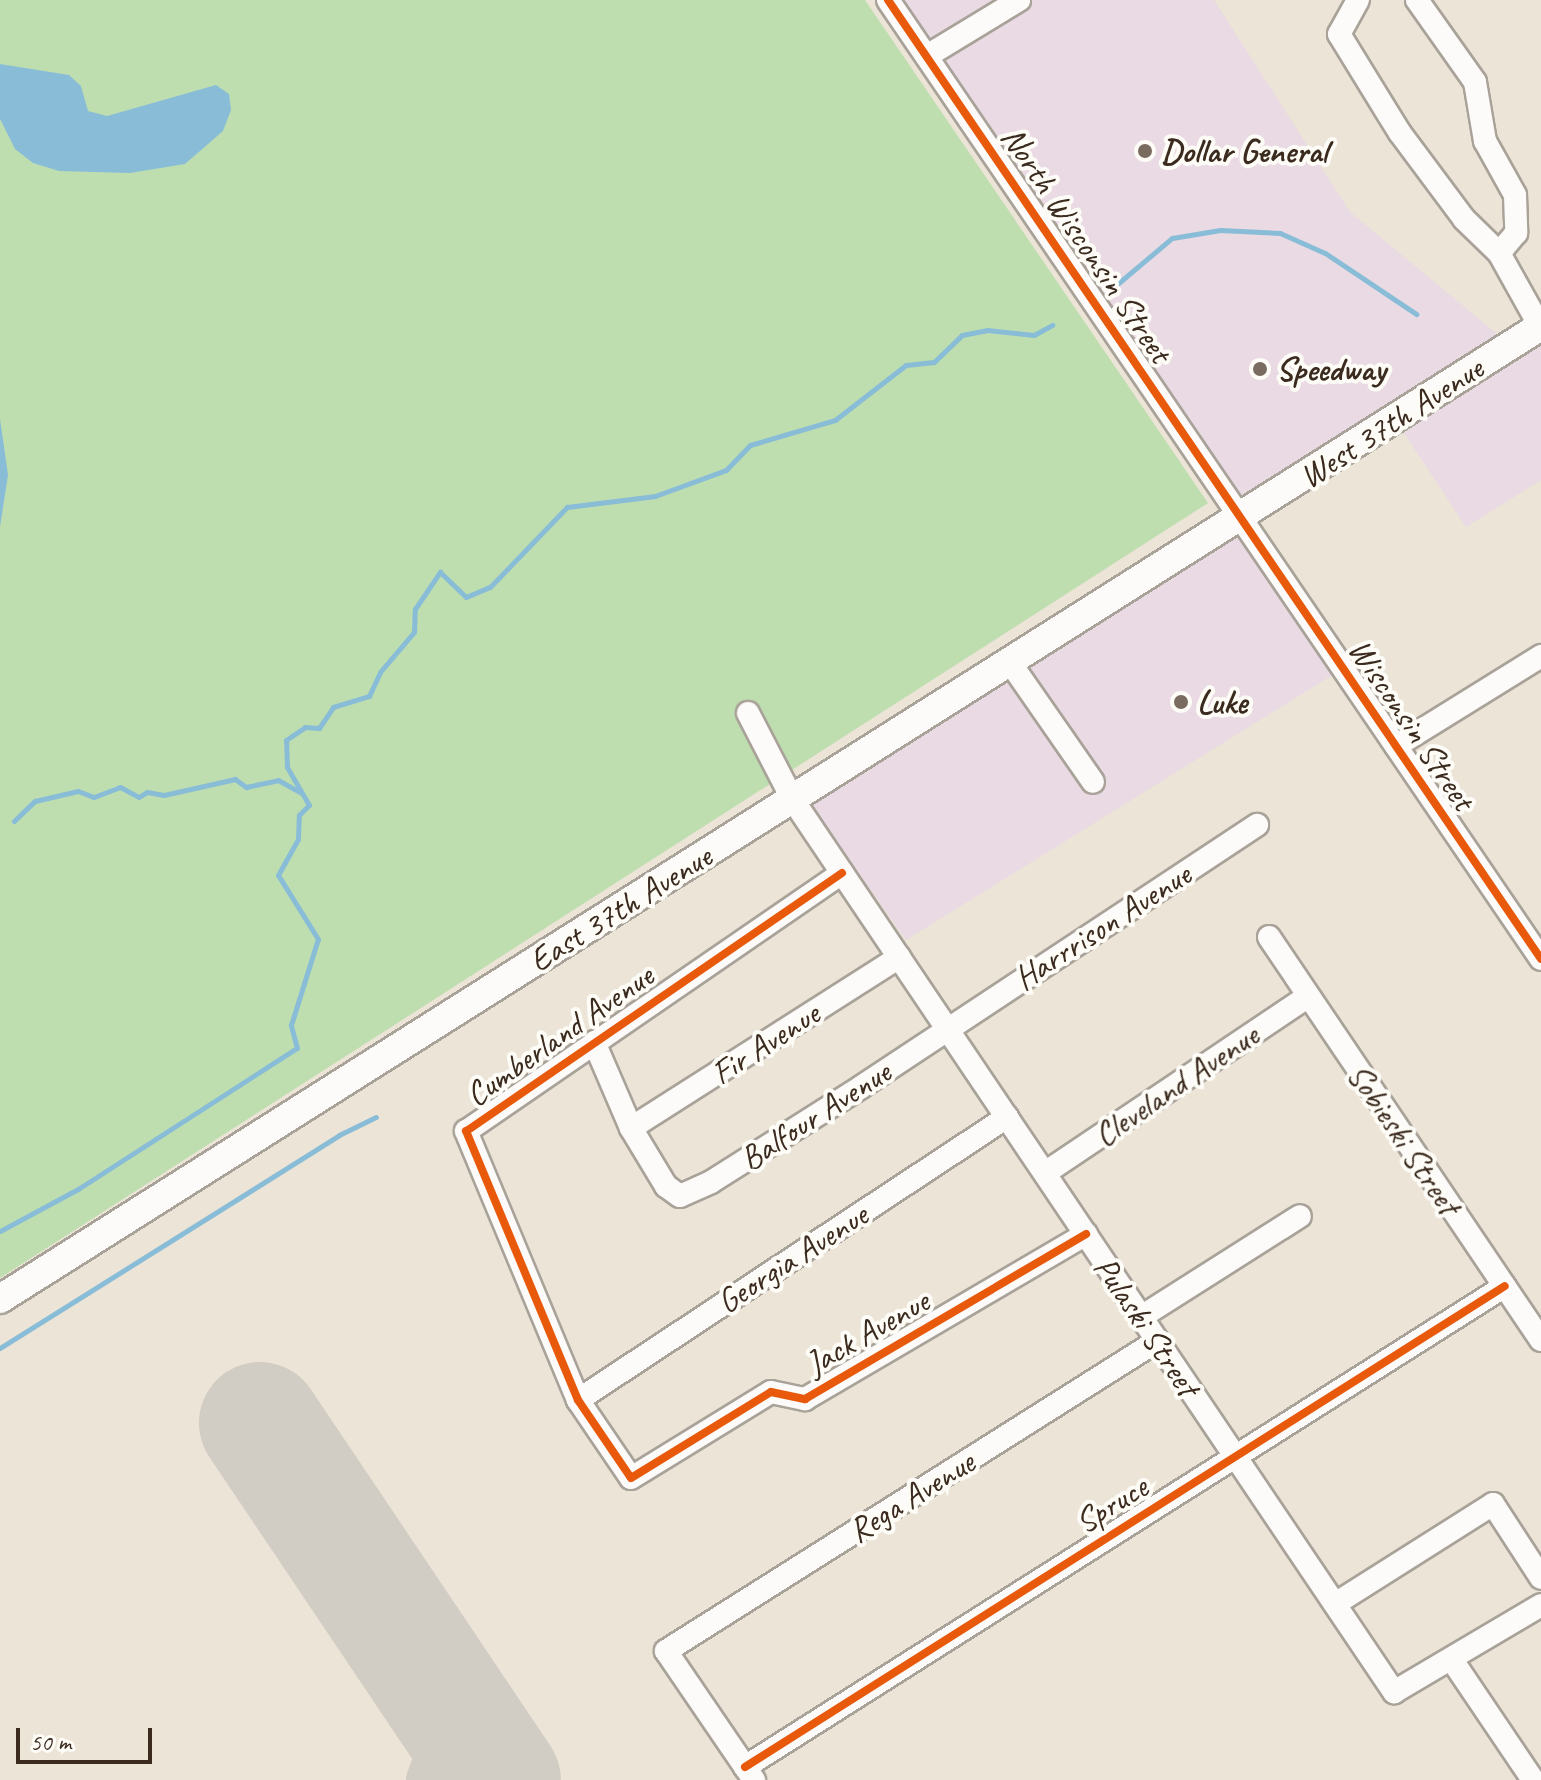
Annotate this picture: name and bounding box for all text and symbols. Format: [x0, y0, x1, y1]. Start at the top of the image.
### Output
street label: North Wisconsin Street [992, 117, 1182, 371]
place label: Dollar General [1161, 131, 1328, 171]
marker: Dollar General [1136, 142, 1154, 160]
street label: West 37th Avenue [1292, 348, 1490, 496]
place label: Speedway [1276, 349, 1385, 389]
marker: Speedway [1251, 360, 1269, 378]
street label: Wisconsin Street [1340, 630, 1484, 818]
place label: Luke [1197, 682, 1247, 722]
marker: Luke [1172, 693, 1190, 711]
street label: East 37th Avenue [521, 836, 719, 980]
street label: Harrrison Avenue [1006, 854, 1198, 998]
street label: Cumberland Avenue [457, 955, 661, 1115]
street label: Fir Avenue [703, 993, 827, 1093]
street label: Cleveland Avenue [1086, 1015, 1266, 1155]
street label: Balfour Avenue [732, 1051, 898, 1179]
street label: Sobieski Street [1339, 1056, 1469, 1222]
street label: Georgia Avenue [709, 1194, 875, 1322]
street label: Pulaski Street [1085, 1248, 1209, 1404]
street label: Jack Avenue [798, 1280, 936, 1384]
street label: Rega Avenue [840, 1441, 982, 1551]
street label: Spruce [1067, 1466, 1155, 1542]
scale bar [20, 1712, 156, 1762]
text: 50 m [30, 1727, 71, 1757]

